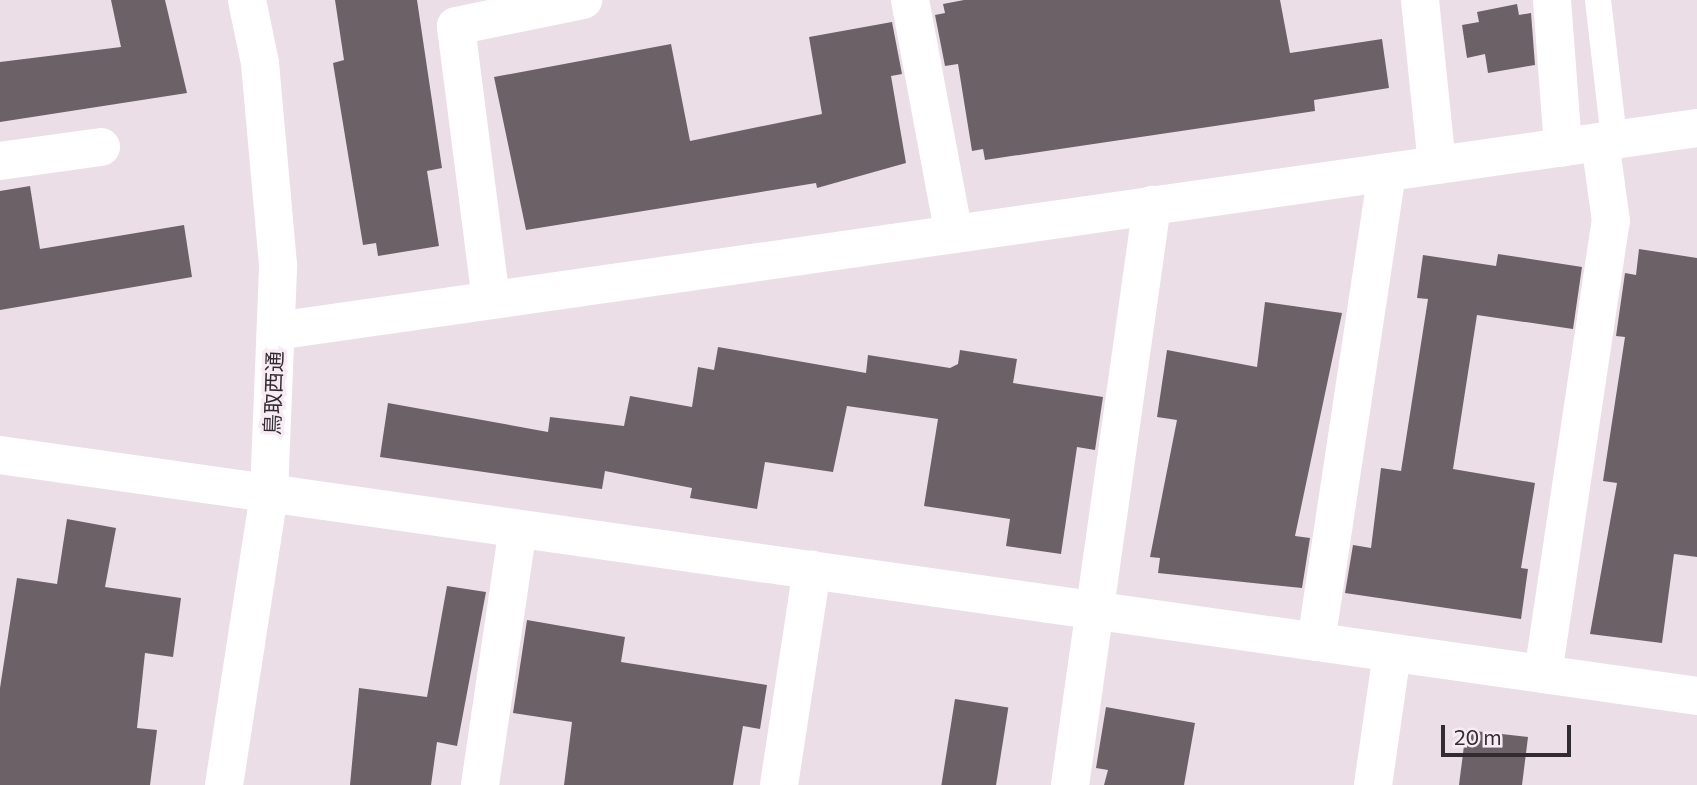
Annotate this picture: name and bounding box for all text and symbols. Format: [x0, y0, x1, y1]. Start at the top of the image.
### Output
street label: 鳥取西通 [259, 351, 287, 435]
scale bar [1445, 712, 1574, 756]
text: 20 m [1454, 724, 1502, 749]

